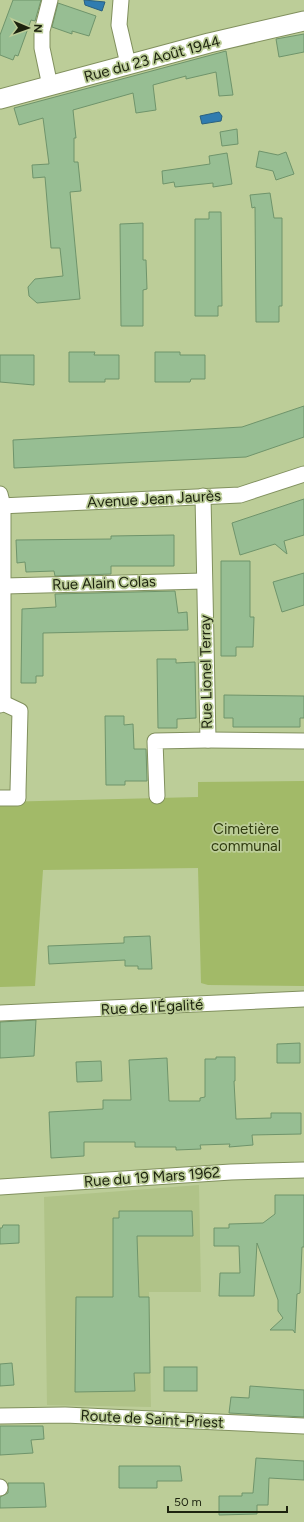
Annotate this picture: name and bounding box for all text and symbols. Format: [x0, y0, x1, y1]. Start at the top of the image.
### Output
north arrow [8, 8, 48, 48]
text: N [31, 24, 44, 33]
street label: Rue du 23 Août 1944 [82, 32, 222, 86]
street label: Avenue Jean Jaurès [87, 487, 221, 511]
street label: Rue Alain Colas [52, 572, 156, 594]
street label: Rue Lionel Terray [196, 615, 216, 729]
park label: Cimetière communal [211, 820, 281, 855]
street label: Rue de l'Égalité [100, 995, 204, 1019]
street label: Rue du 19 Mars 1962 [83, 1163, 221, 1191]
street label: Route de Saint-Priest [80, 1406, 224, 1432]
scale bar [168, 1488, 287, 1514]
text: 50 m [174, 1495, 202, 1509]

